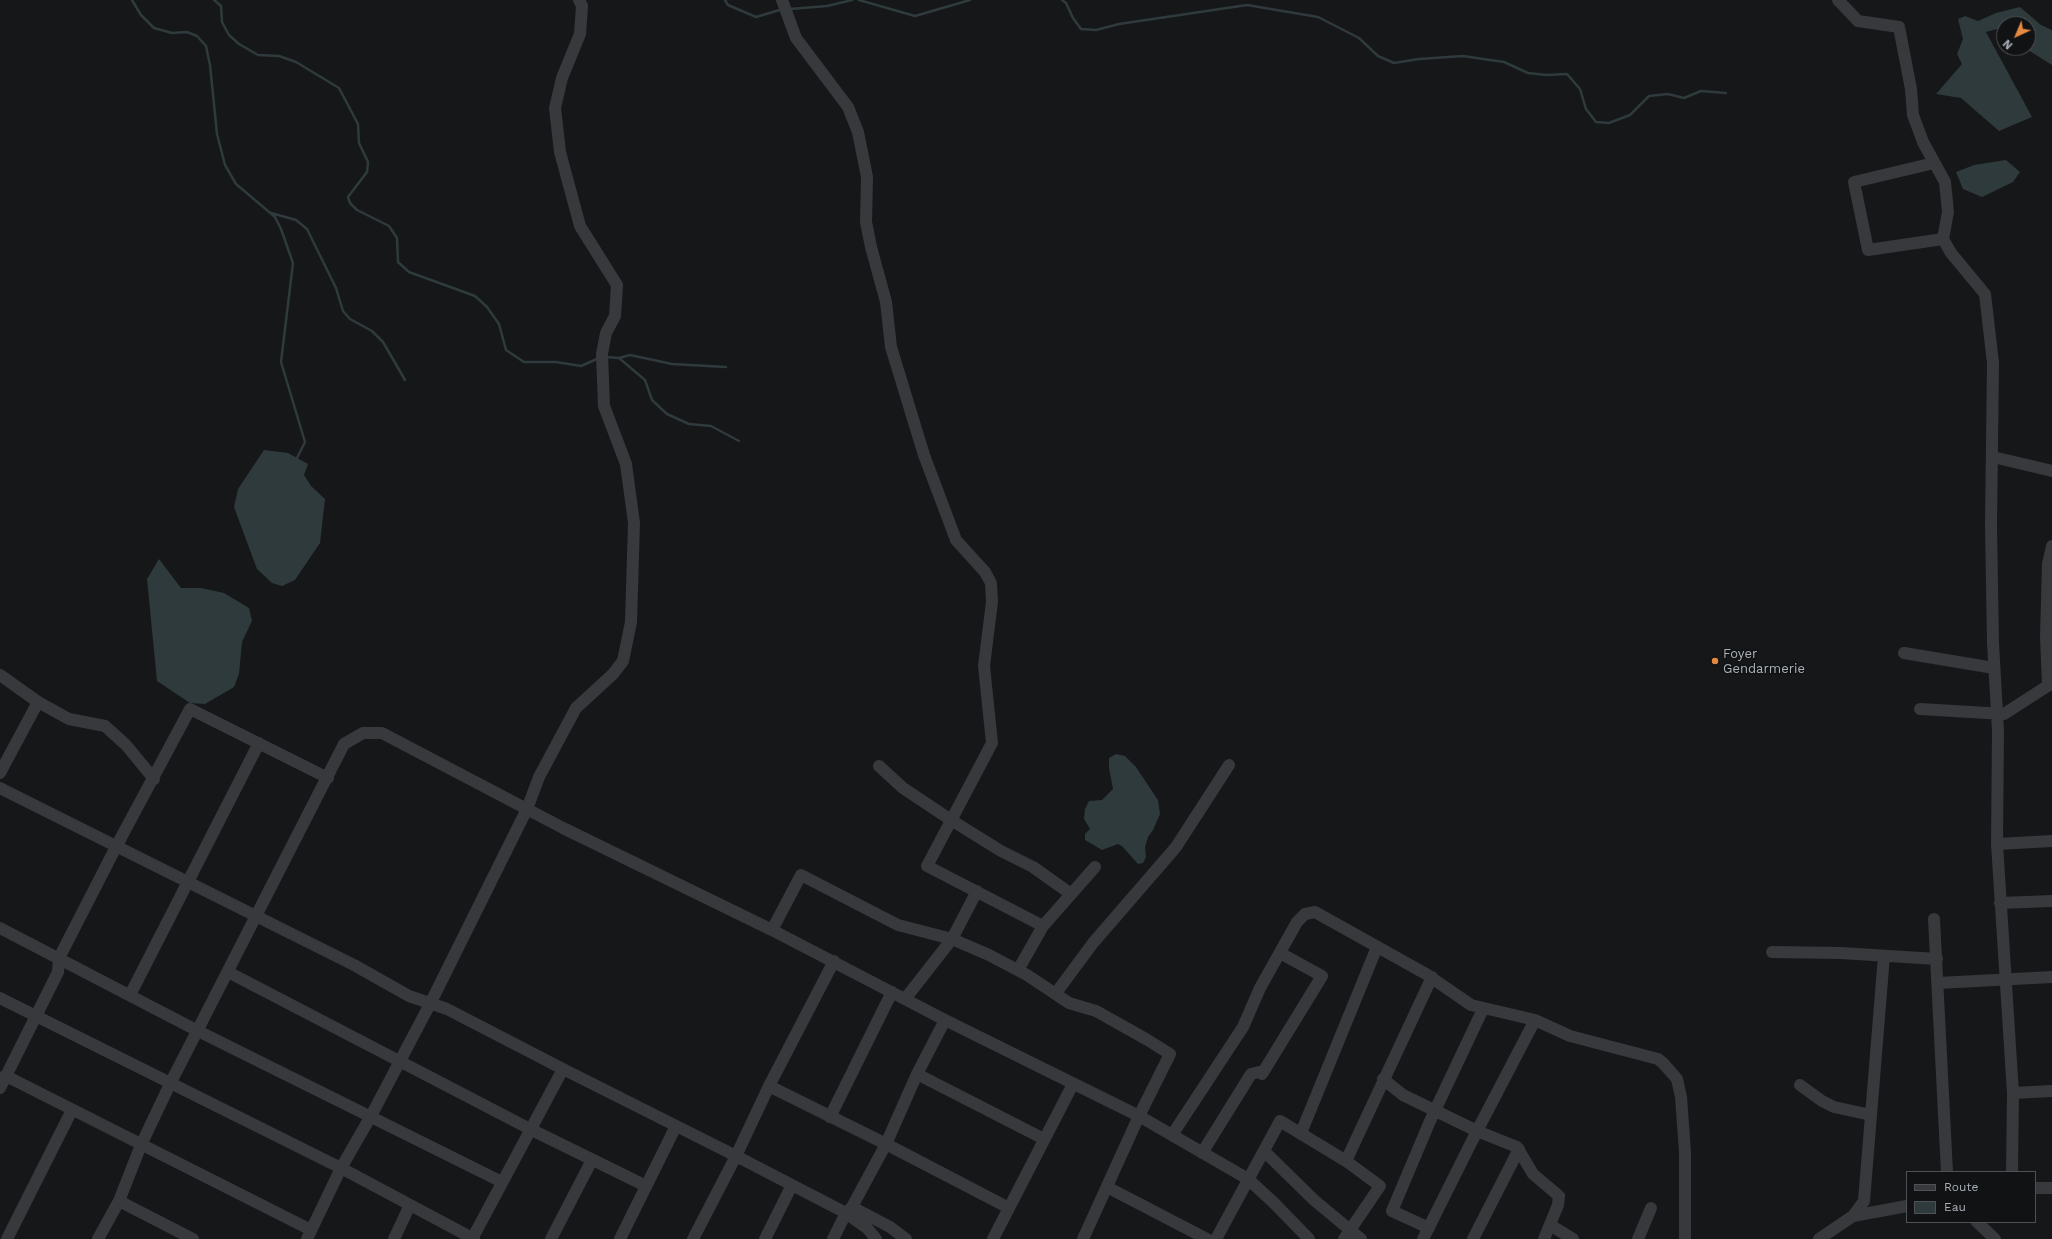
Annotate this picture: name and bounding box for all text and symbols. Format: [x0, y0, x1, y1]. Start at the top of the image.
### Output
north arrow [1996, 16, 2036, 56]
text: N [2001, 37, 2015, 52]
place label: Foyer Gendarmerie [1723, 646, 1805, 677]
marker: Foyer Gendarmerie [1710, 656, 1720, 666]
legend [1906, 1171, 2036, 1223]
text: Route [1944, 1180, 1978, 1194]
text: Eau [1944, 1200, 1966, 1214]

